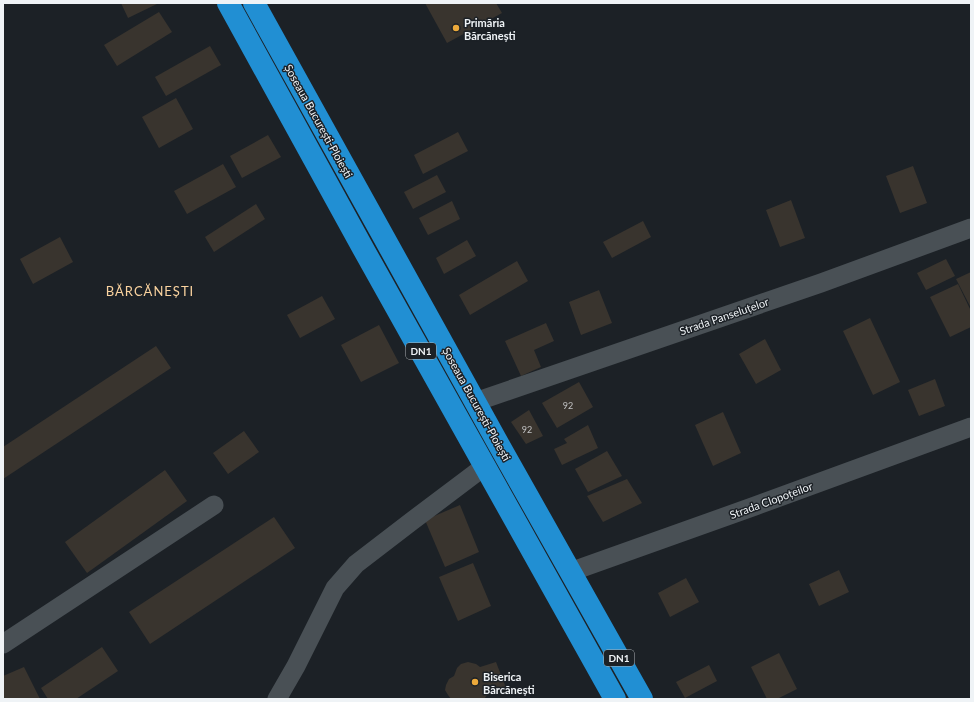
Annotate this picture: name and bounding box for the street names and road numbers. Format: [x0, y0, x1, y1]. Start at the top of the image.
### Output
street label: Șoseaua București-Ploiești [282, 62, 356, 180]
street label: Strada Panseluțelor [678, 295, 770, 337]
road number: DN1 [406, 343, 436, 359]
street label: Șoseaua București-Ploiești [440, 345, 514, 463]
street label: Strada Clopoțeilor [728, 479, 814, 521]
road number: DN1 [604, 650, 634, 666]

